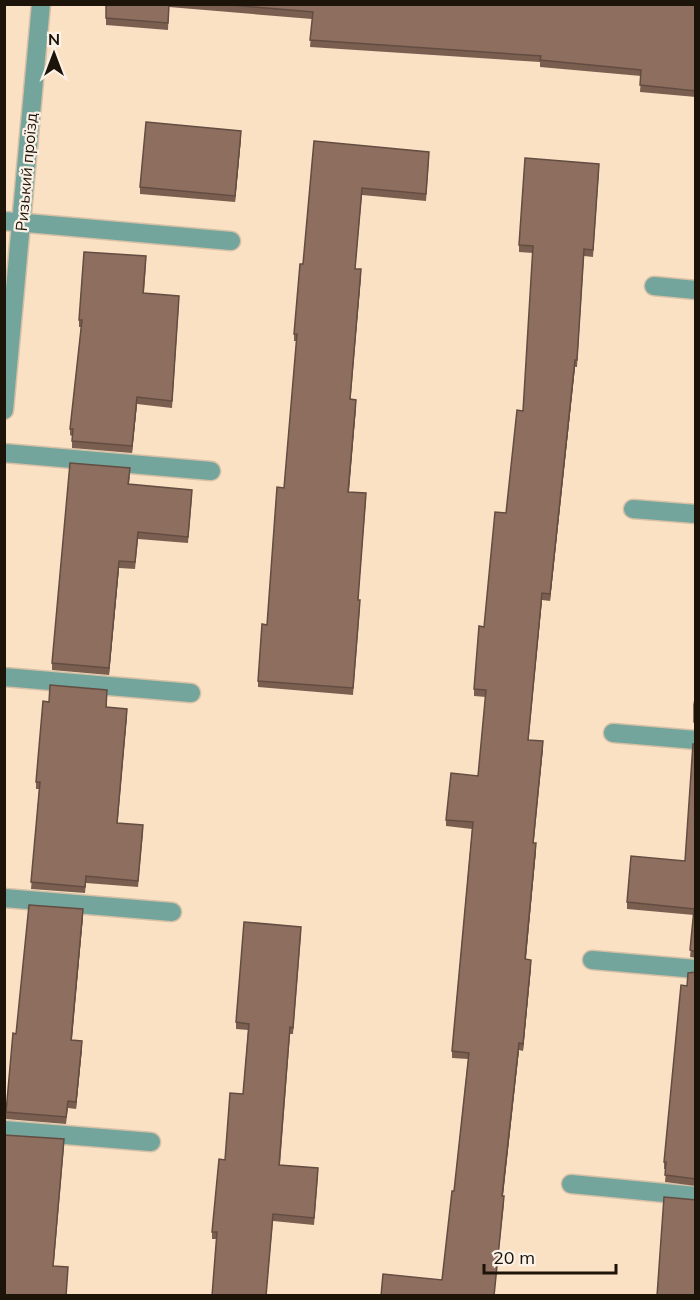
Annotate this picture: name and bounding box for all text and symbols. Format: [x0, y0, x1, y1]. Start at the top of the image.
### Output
north arrow [24, 24, 84, 84]
text: N [48, 29, 60, 49]
street label: Ризький проїзд [11, 112, 41, 232]
scale bar [484, 1237, 616, 1275]
text: 20 m [493, 1246, 535, 1269]

